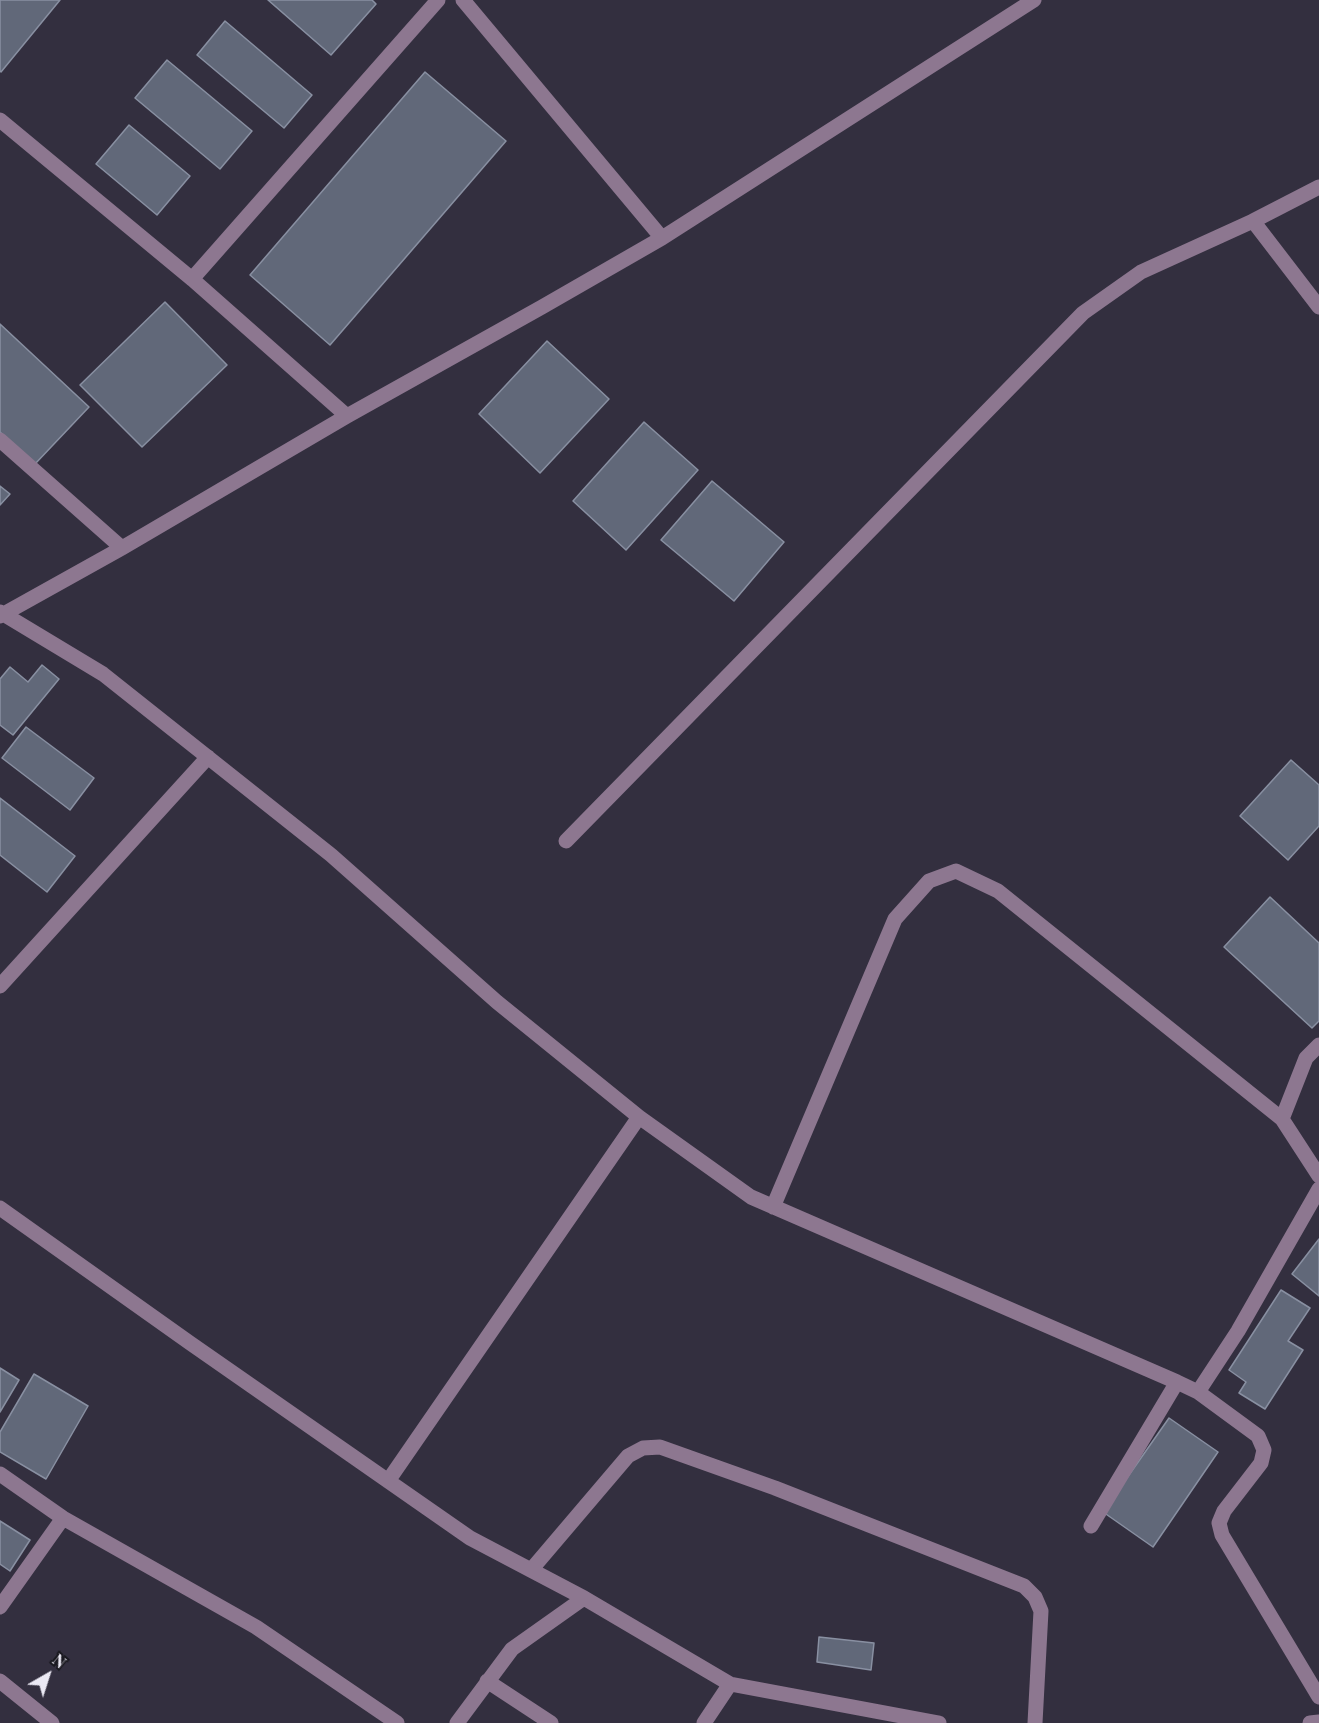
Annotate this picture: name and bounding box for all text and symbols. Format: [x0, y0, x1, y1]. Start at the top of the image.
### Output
north arrow [18, 1645, 78, 1705]
text: N [49, 1649, 71, 1672]

